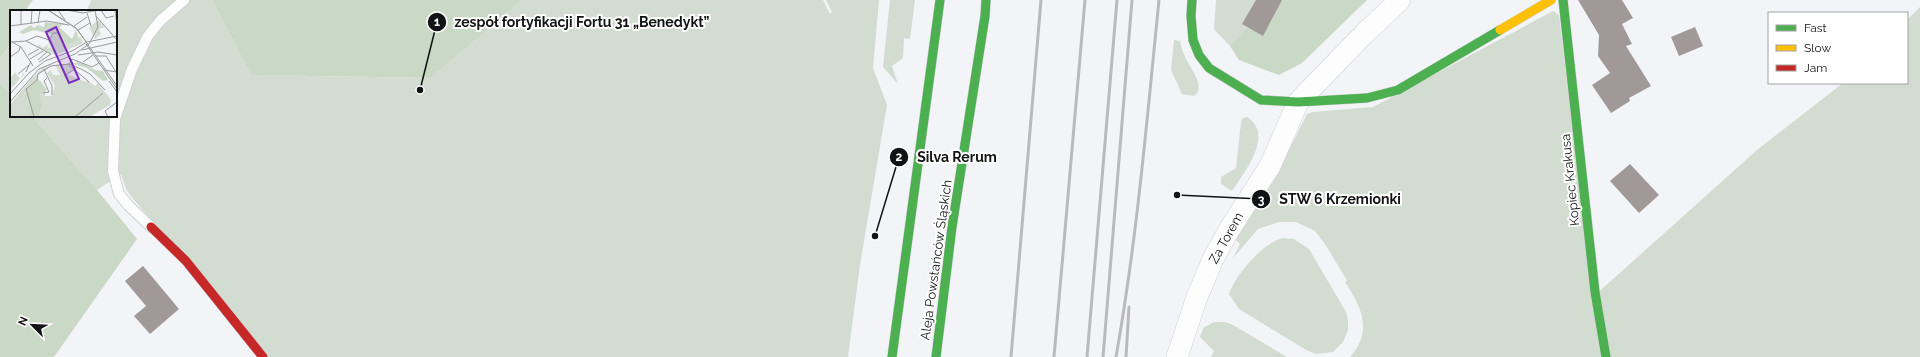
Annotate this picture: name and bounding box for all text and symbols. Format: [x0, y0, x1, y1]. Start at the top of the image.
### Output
callout: zespół fortyfikacji Fortu 31 „Benedykt” [427, 9, 718, 35]
inset map [10, 10, 117, 117]
legend [1768, 12, 1908, 84]
text: zespół fortyfikacji Fortu 31 „Benedykt” [454, 14, 710, 30]
text: 1 [434, 15, 440, 29]
text: Fast [1804, 21, 1827, 35]
text: Slow [1804, 41, 1831, 55]
text: Jam [1804, 61, 1827, 75]
street label: Kopiec Krakusa [1558, 133, 1582, 227]
callout: Silva Rerum [889, 144, 1005, 170]
text: Silva Rerum [917, 149, 997, 165]
text: 2 [896, 150, 903, 164]
street label: Aleja Powstańców Śląskich [916, 179, 955, 341]
callout: STW 6 Krzemionki [1251, 186, 1409, 212]
text: STW 6 Krzemionki [1279, 191, 1401, 207]
text: 3 [1258, 193, 1265, 207]
street label: Za Torem [1206, 210, 1246, 266]
north arrow [12, 305, 52, 345]
text: N [16, 315, 31, 328]

